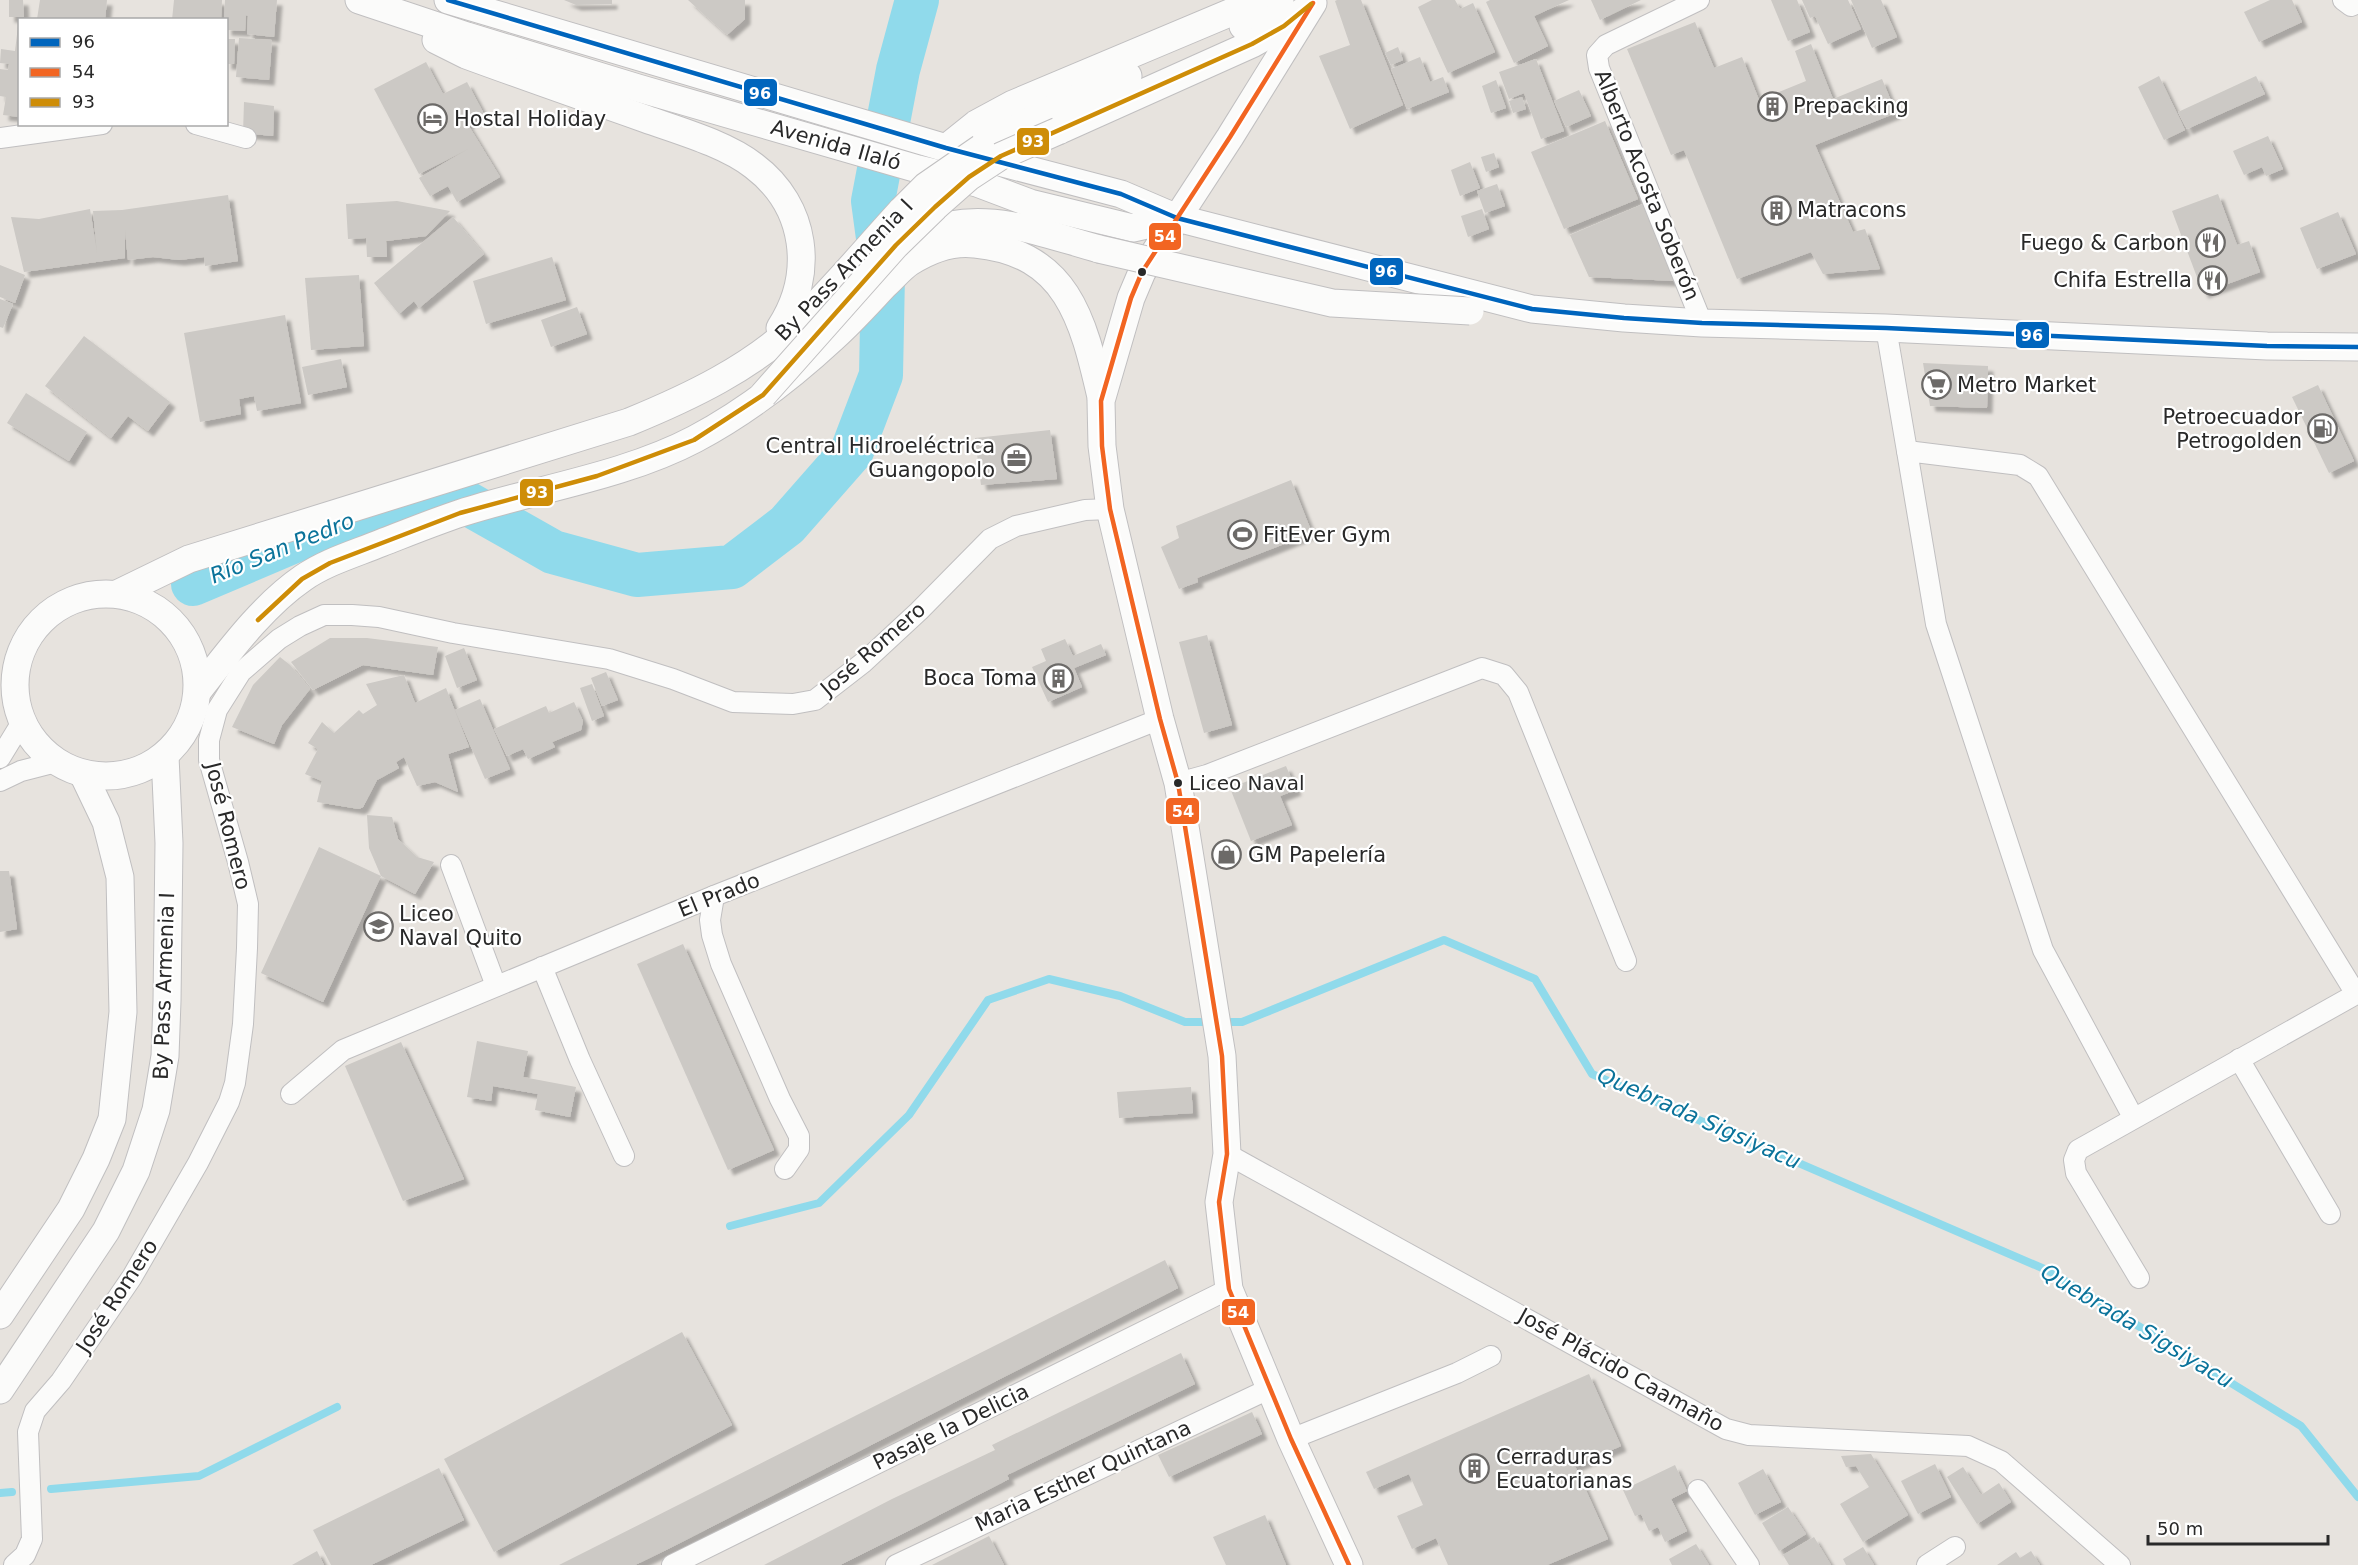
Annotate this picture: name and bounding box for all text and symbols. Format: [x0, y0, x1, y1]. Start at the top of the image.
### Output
legend [18, 18, 228, 126]
text: 96 [72, 31, 95, 52]
text: 54 [72, 61, 95, 82]
street label: Alberto Acosta Soberón [1590, 66, 1704, 304]
line badge: 96 [743, 78, 778, 107]
text: 96 [749, 84, 771, 103]
building icon: Prepacking [1756, 90, 1788, 122]
text: 93 [72, 91, 95, 112]
place label: Prepacking [1793, 94, 1909, 118]
hotel icon: Hostal Holiday [417, 103, 449, 135]
place label: Hostal Holiday [454, 107, 606, 131]
street label: Avenida Ilaló [768, 115, 904, 175]
line badge: 93 [1016, 127, 1050, 156]
text: 93 [1022, 132, 1044, 151]
street label: By Pass Armenia I [770, 194, 918, 346]
building icon: Matracons [1760, 194, 1792, 226]
place label: Matracons [1797, 198, 1906, 222]
line badge: 54 [1148, 222, 1182, 251]
text: 54 [1154, 227, 1176, 246]
restaurant icon: Fuego & Carbon [2194, 227, 2226, 259]
place label: Fuego & Carbon [2020, 231, 2189, 255]
line badge: 96 [1369, 257, 1404, 286]
text: 96 [1375, 262, 1397, 281]
restaurant icon: Chifa Estrella [2197, 264, 2229, 296]
unlabelled marker [1136, 266, 1148, 278]
place label: Chifa Estrella [2053, 268, 2192, 292]
line badge: 96 [2015, 321, 2050, 349]
text: 96 [2021, 326, 2043, 345]
supermarket icon: Metro Market [1920, 369, 1952, 401]
place label: Metro Market [1957, 373, 2096, 397]
place label: Petroecuador Petrogolden [2162, 405, 2302, 453]
fuel station icon: Petroecuador Petrogolden [2307, 413, 2339, 445]
place label: Central Hidroeléctrica Guangopolo [766, 434, 995, 482]
office icon: Central Hidroeléctrica Guangopolo [1000, 442, 1032, 474]
line badge: 93 [519, 478, 554, 507]
text: 93 [526, 483, 548, 502]
water label: Río San Pedro [206, 508, 358, 588]
sports icon: FitEver Gym [1226, 519, 1258, 551]
place label: FitEver Gym [1263, 523, 1391, 547]
street label: José Romero [814, 597, 930, 702]
building icon: Boca Toma [1042, 662, 1074, 694]
place label: Boca Toma [923, 666, 1037, 690]
street label: José Romero [200, 758, 255, 892]
place label: Liceo Naval [1189, 771, 1304, 795]
marker: Liceo Naval [1172, 777, 1184, 789]
line badge: 54 [1165, 797, 1200, 825]
text: 54 [1172, 802, 1194, 821]
shop icon: GM Papelería [1211, 839, 1243, 871]
place label: GM Papelería [1248, 843, 1386, 867]
street label: El Prado [675, 868, 763, 922]
street label: By Pass Armenia I [149, 892, 179, 1080]
place label: Liceo Naval Quito [399, 902, 522, 950]
school or university icon: Liceo Naval Quito [362, 910, 394, 942]
water label: Quebrada Sigsiyacu [1593, 1062, 1805, 1174]
street label: José Romero [70, 1235, 163, 1359]
water label: Quebrada Sigsiyacu [2036, 1259, 2238, 1393]
line badge: 54 [1221, 1298, 1256, 1326]
text: 54 [1227, 1303, 1249, 1322]
street label: José Plácido Caamaño [1512, 1303, 1728, 1437]
street label: Pasaje la Delicia [869, 1379, 1033, 1475]
street label: Maria Esther Quintana [971, 1415, 1195, 1537]
place label: Cerraduras Ecuatorianas [1496, 1445, 1633, 1493]
building icon: Cerraduras Ecuatorianas [1459, 1453, 1491, 1485]
scale bar [2148, 1508, 2328, 1546]
text: 50 m [2157, 1518, 2203, 1539]

